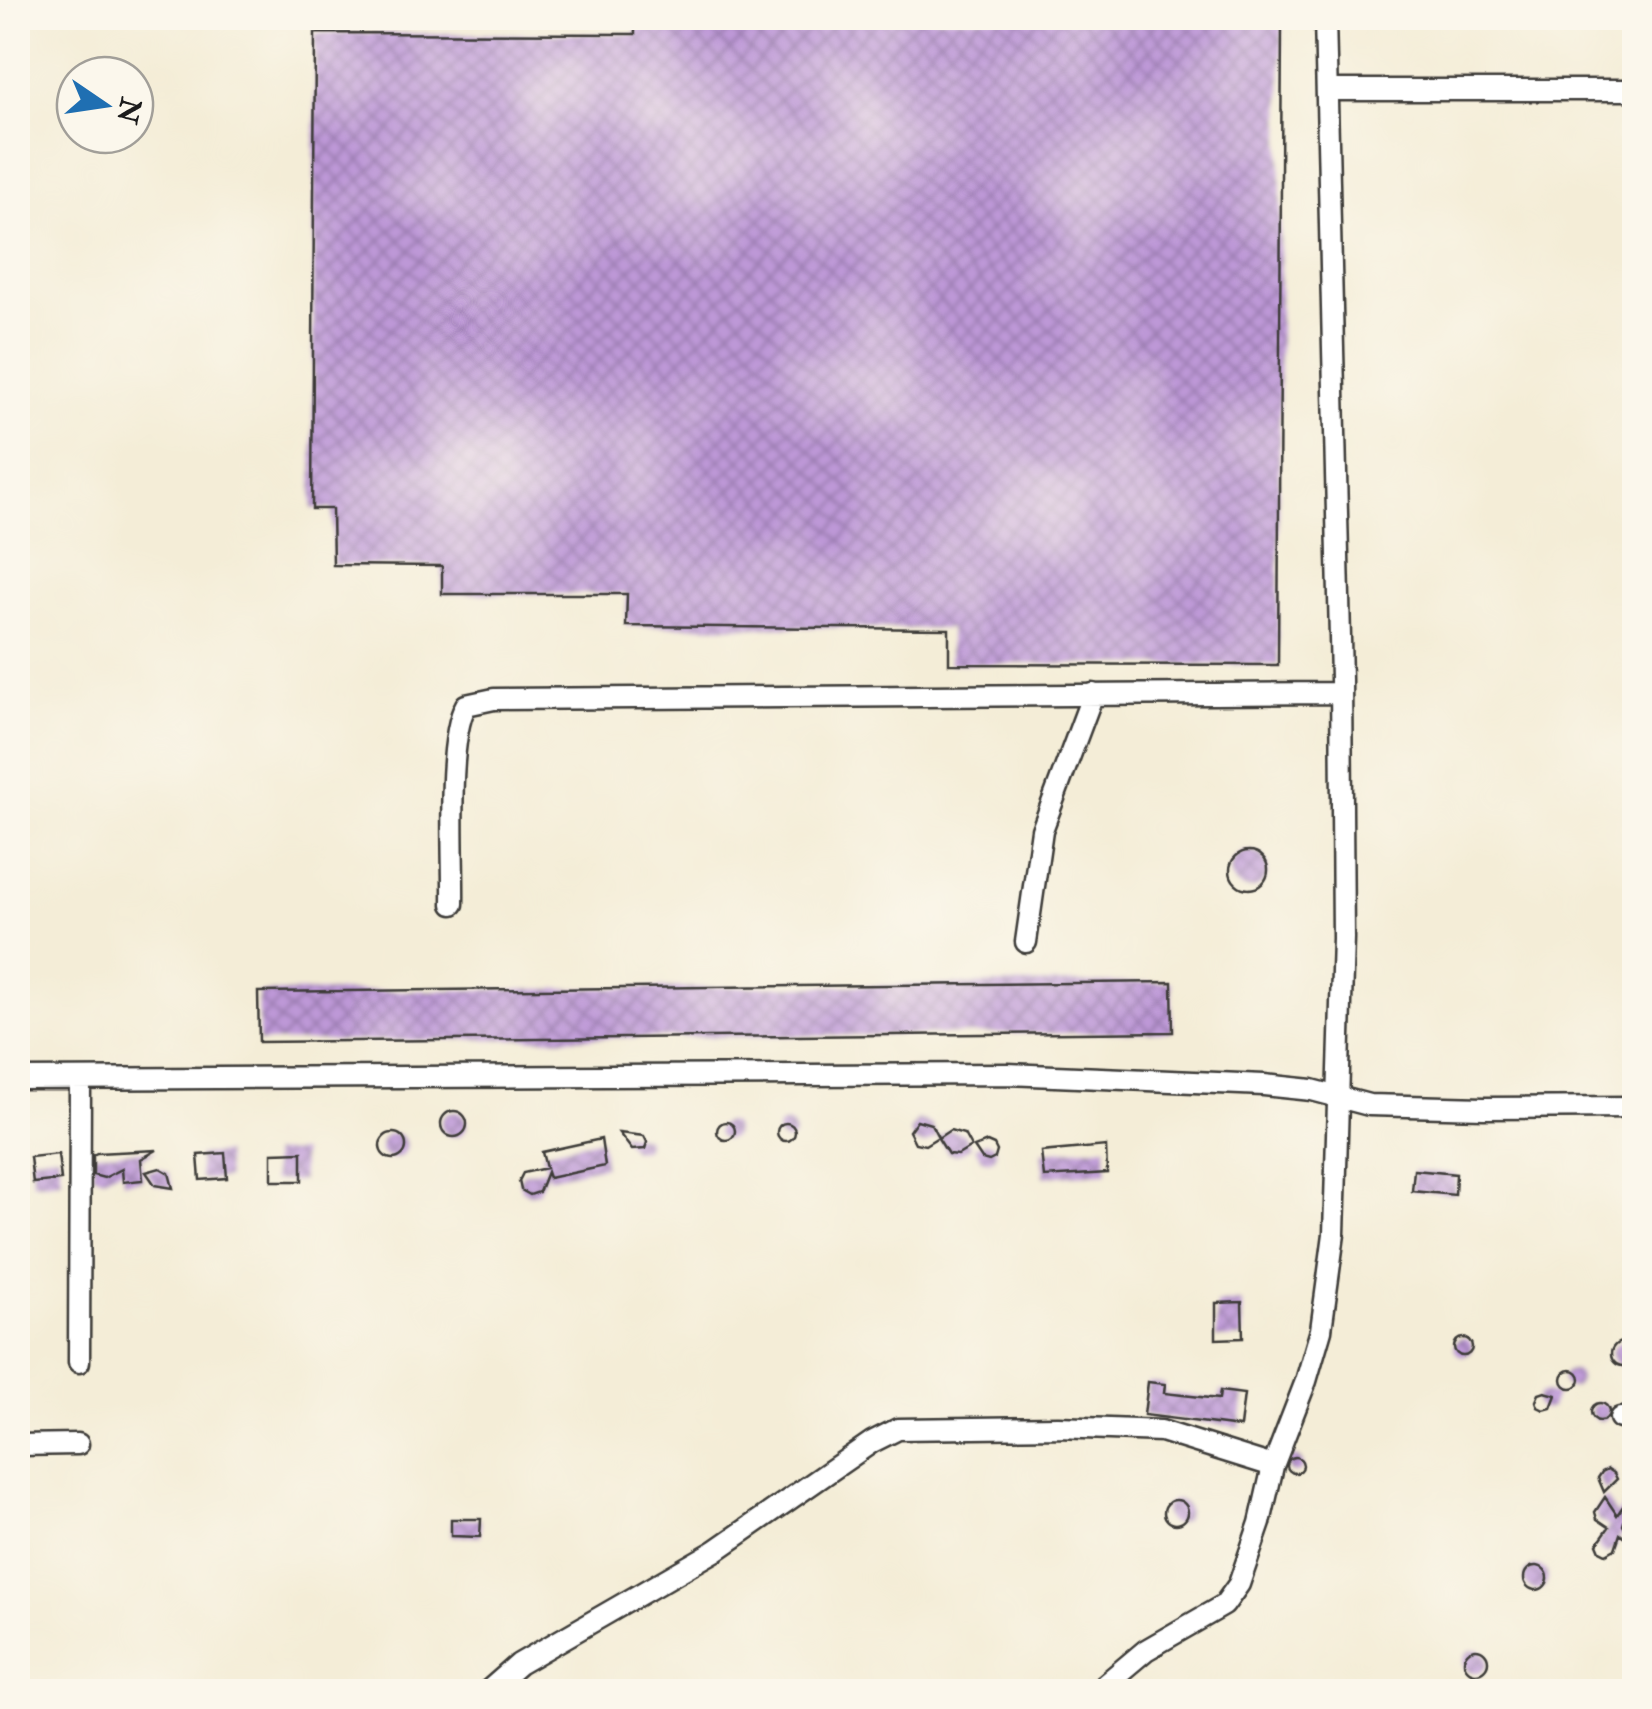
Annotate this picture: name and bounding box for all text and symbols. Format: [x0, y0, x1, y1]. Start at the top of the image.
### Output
north arrow [55, 55, 155, 155]
text: N [108, 93, 148, 127]

